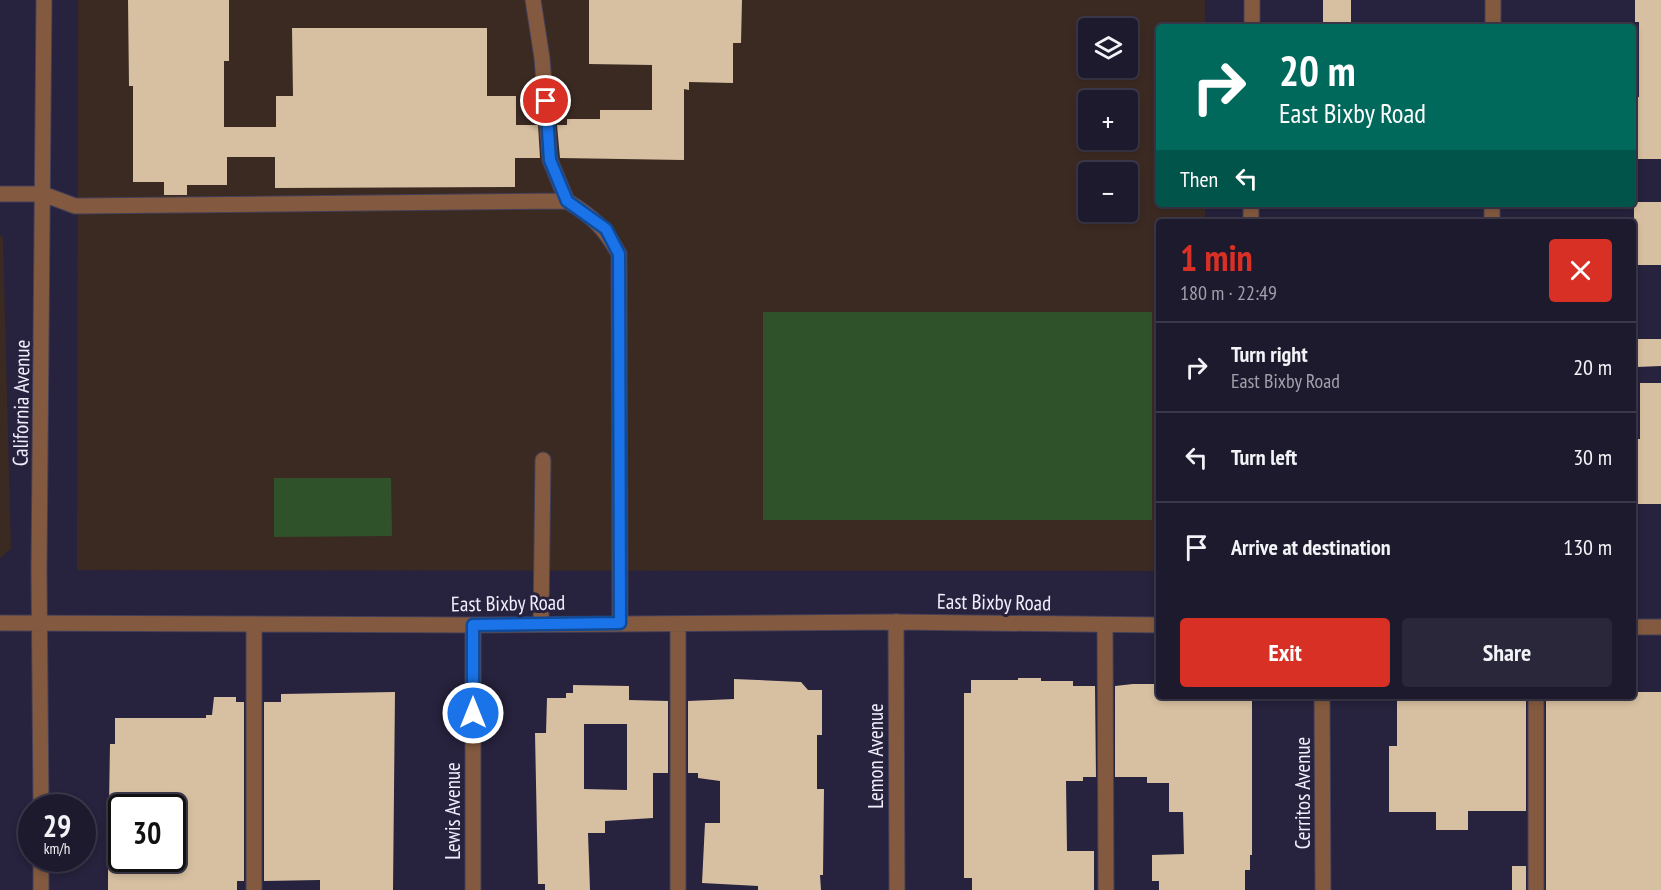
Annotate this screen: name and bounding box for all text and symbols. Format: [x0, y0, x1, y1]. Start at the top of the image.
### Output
map controls [1078, 18, 1138, 222]
button: layers [1078, 18, 1138, 78]
text: 20 m [1279, 43, 1356, 98]
icon: right [1180, 48, 1258, 126]
pin [520, 75, 571, 126]
icon: arrive [529, 84, 562, 117]
button: + [1078, 90, 1138, 150]
text: East Bixby Road [1279, 96, 1426, 130]
button: − [1078, 162, 1138, 222]
icon: left [1230, 162, 1263, 195]
text: Then [1180, 165, 1218, 193]
text: 1 min [1180, 234, 1253, 281]
button: close [1549, 239, 1612, 302]
text: 180 m · 22:49 [1180, 280, 1277, 306]
street label: California Avenue [6, 340, 36, 466]
text: Turn right [1231, 340, 1308, 368]
icon: right [1180, 351, 1213, 384]
text: 20 m [1573, 353, 1612, 381]
text: East Bixby Road [1231, 368, 1340, 394]
icon: left [1180, 441, 1213, 474]
text: Turn left [1231, 443, 1297, 471]
text: 30 m [1573, 443, 1612, 471]
icon: arrive [1180, 531, 1213, 564]
text: Arrive at destination [1231, 533, 1391, 561]
text: 130 m [1563, 533, 1612, 561]
street label: East Bixby Road [937, 588, 1051, 616]
street label: East Bixby Road [451, 589, 565, 617]
button: Exit [1180, 618, 1390, 687]
button: Share [1402, 618, 1612, 687]
position arrow [441, 681, 505, 745]
street label: Lemon Avenue [862, 703, 889, 809]
street label: Cerritos Avenue [1289, 737, 1316, 849]
street label: Lewis Avenue [439, 762, 466, 860]
speed limit sign: 30 [108, 794, 186, 872]
text: 29 [43, 806, 71, 845]
text: km/h [44, 839, 70, 858]

